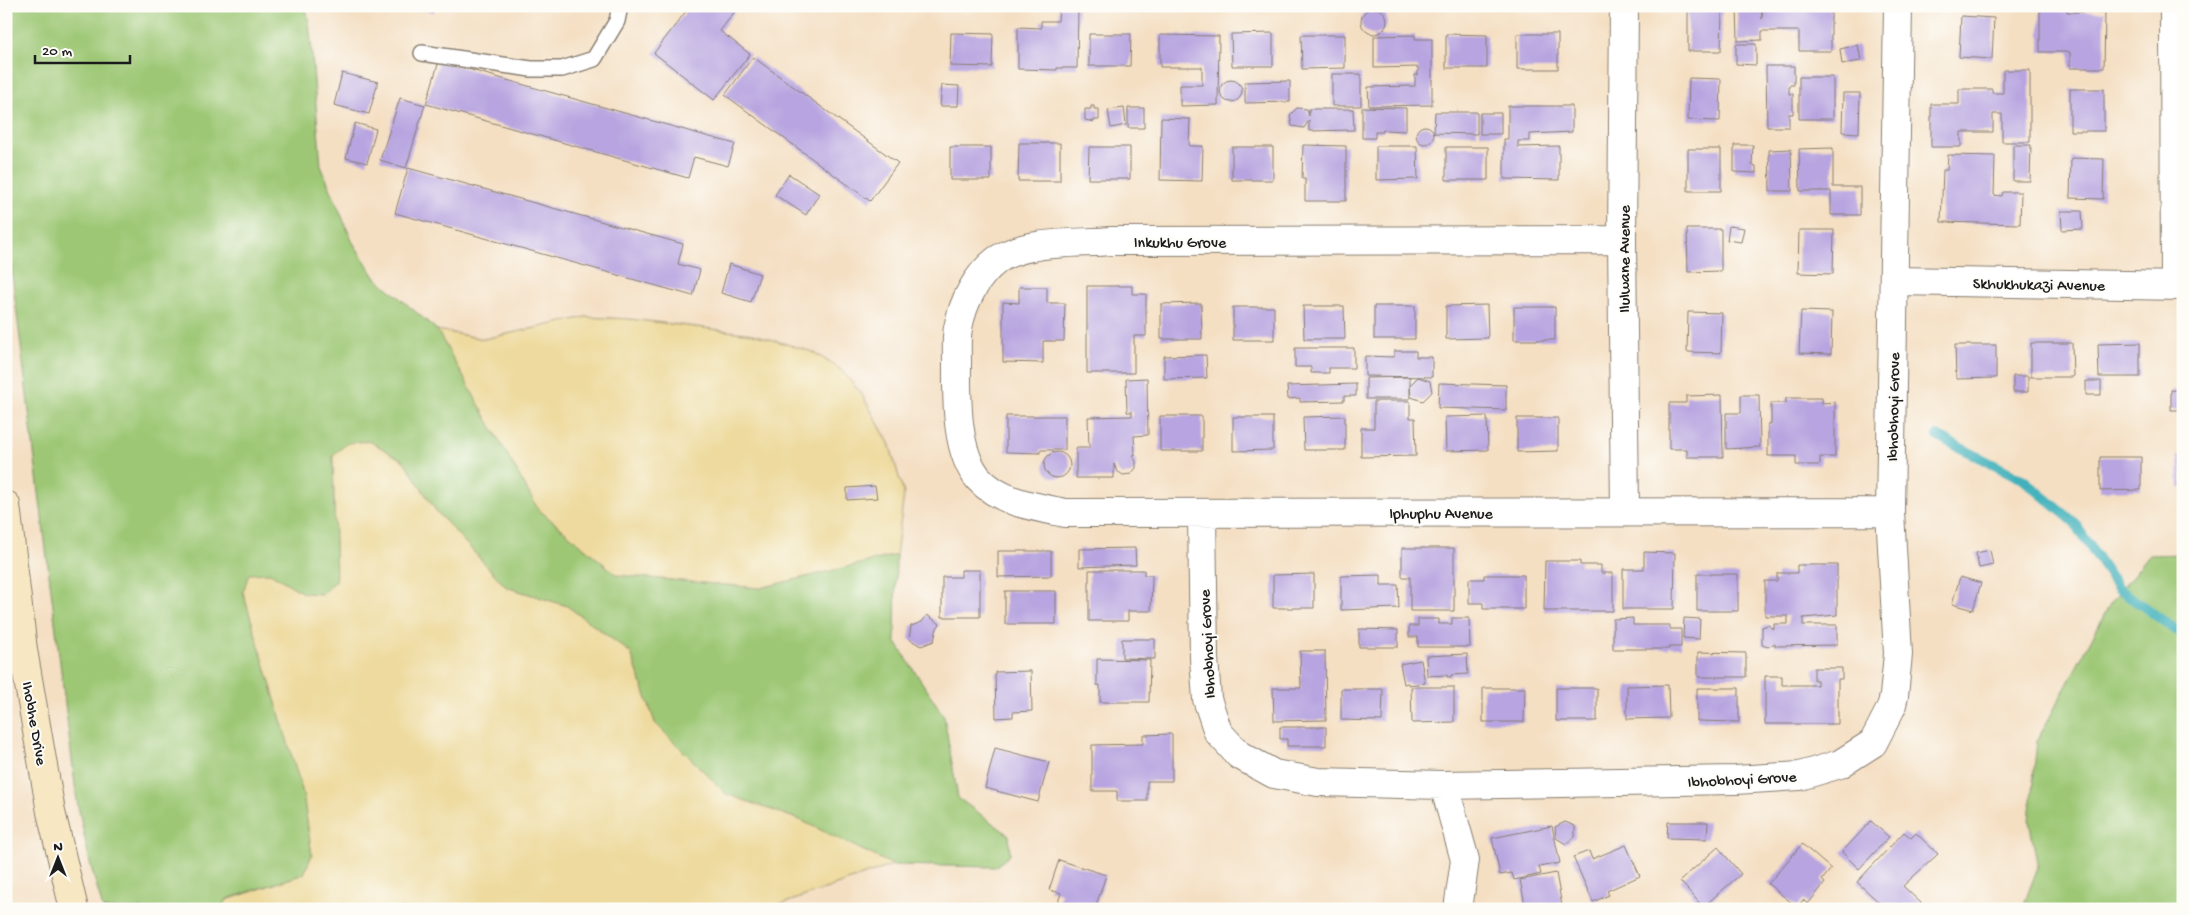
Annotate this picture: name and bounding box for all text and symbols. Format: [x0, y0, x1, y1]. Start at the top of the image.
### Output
scale bar [35, 32, 130, 64]
text: 20 m [42, 43, 72, 61]
street label: Ilulwane Avenue [1617, 205, 1636, 313]
street label: Inkukhu Grove [1134, 235, 1227, 254]
street label: Skhukhukazi Avenue [1973, 276, 2106, 297]
street label: Ibhobhoyi Grove [1885, 352, 1906, 462]
street label: Iphuphu Avenue [1389, 506, 1494, 525]
street label: Ibhobhoyi Grove [1197, 588, 1222, 699]
street label: Ihobhe Drive [16, 680, 49, 768]
street label: Ibhobhoyi Grove [1687, 769, 1798, 794]
north arrow [32, 832, 82, 882]
text: N [53, 839, 63, 856]

